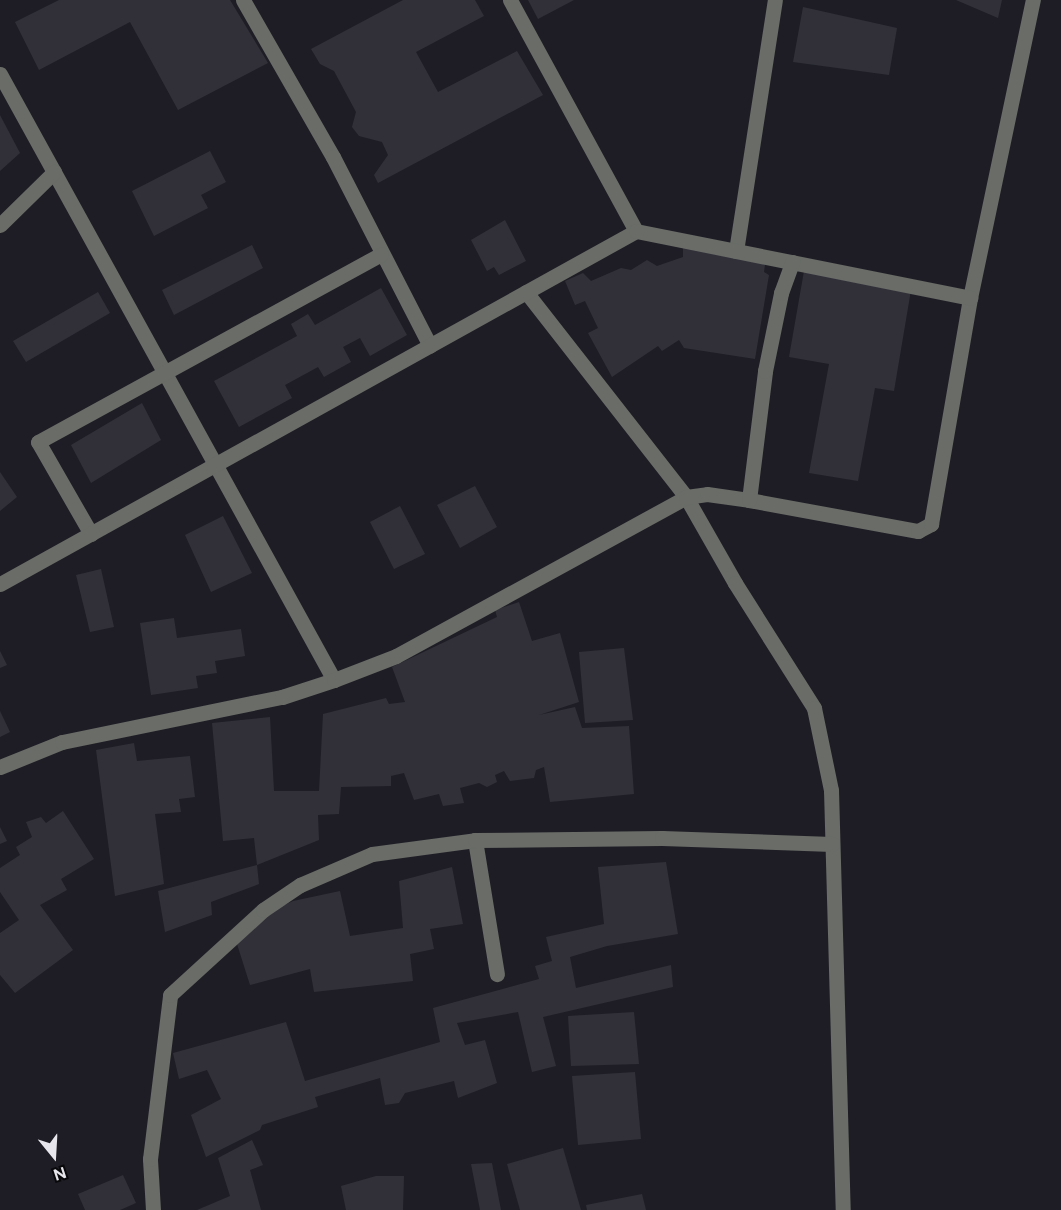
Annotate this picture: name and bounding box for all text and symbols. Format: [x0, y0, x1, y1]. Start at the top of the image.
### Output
north arrow [24, 1126, 84, 1186]
text: N [51, 1163, 69, 1185]

